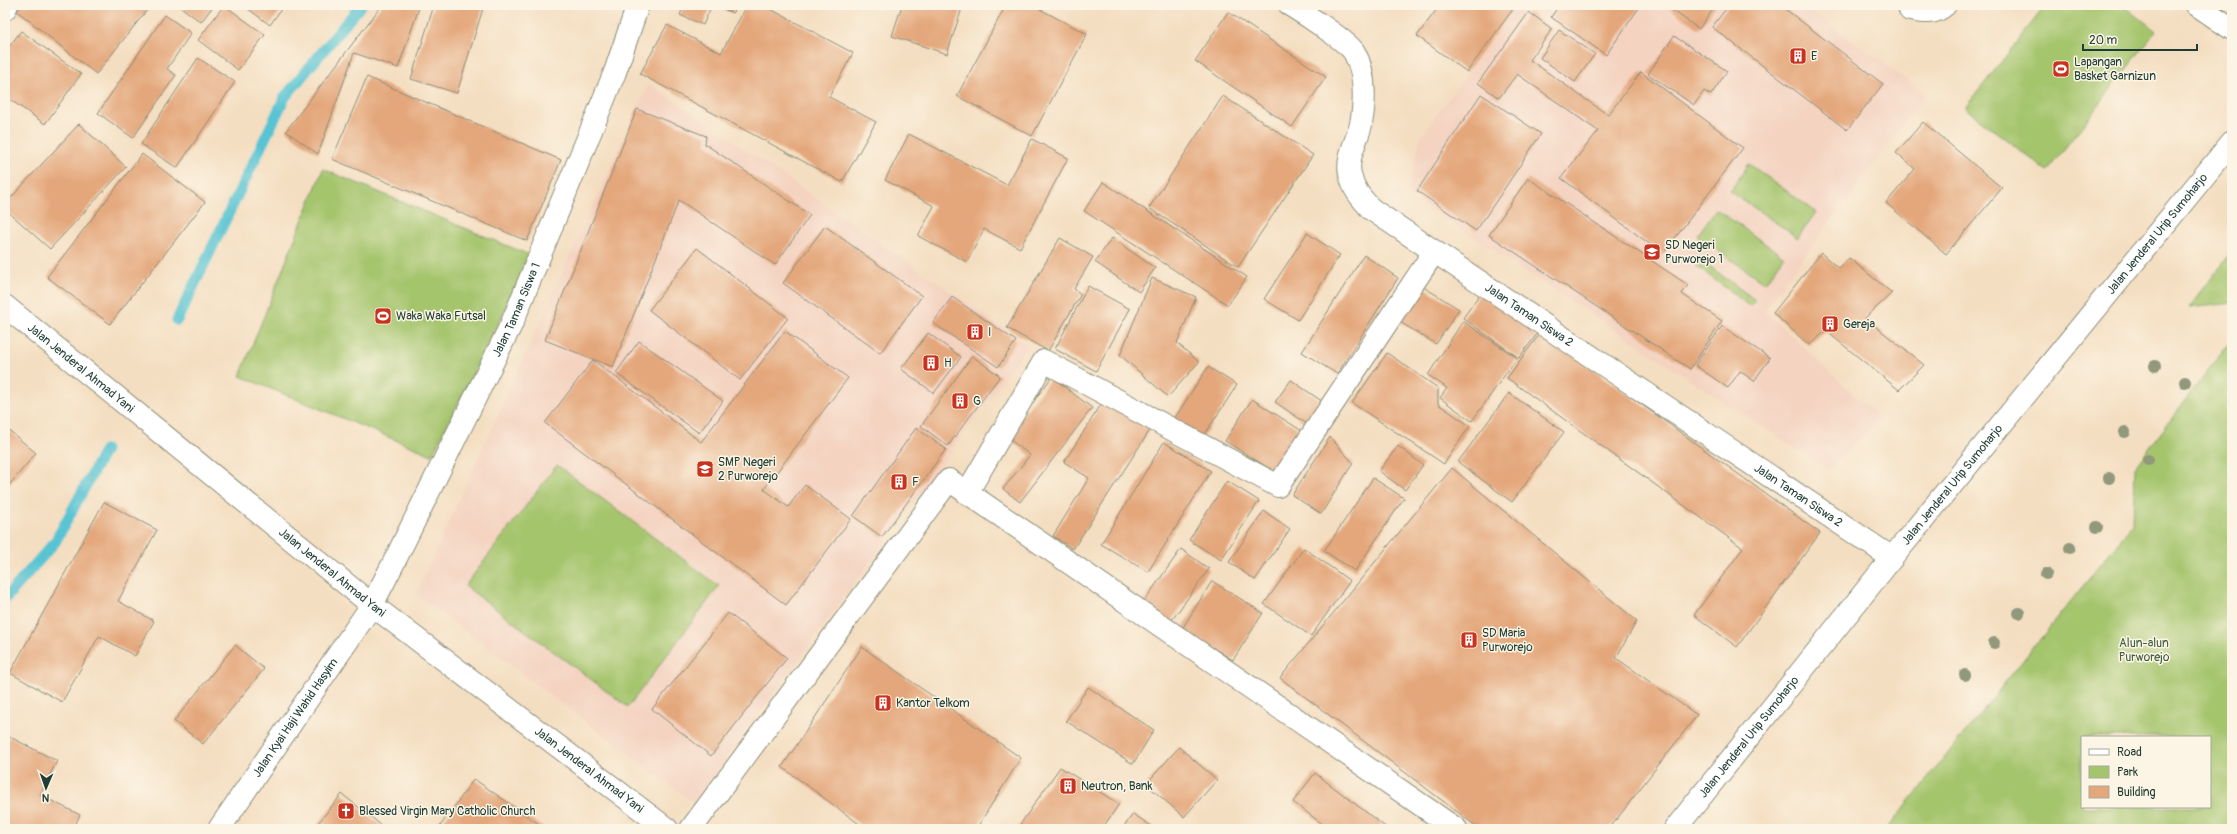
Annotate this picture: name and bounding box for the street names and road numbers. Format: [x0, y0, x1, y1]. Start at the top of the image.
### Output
street label: Jalan Jenderal Urip Sumoharjo [2104, 170, 2212, 297]
street label: Jalan Taman Siswa 1 [489, 261, 544, 359]
street label: Jalan Taman Siswa 2 [1482, 280, 1576, 351]
street label: Jalan Jenderal Ahmad Yani [24, 320, 137, 416]
street label: Jalan Jenderal Urip Sumoharjo [1899, 421, 2007, 548]
street label: Jalan Taman Siswa 2 [1751, 461, 1845, 531]
street label: Jalan Jenderal Ahmad Yani [275, 525, 388, 621]
street label: Jalan Kyai Haji Wahid Hasyim [250, 655, 342, 780]
street label: Jalan Jenderal Urip Sumoharjo [1696, 673, 1803, 801]
street label: Jalan Jenderal Ahmad Yani [531, 724, 646, 817]

